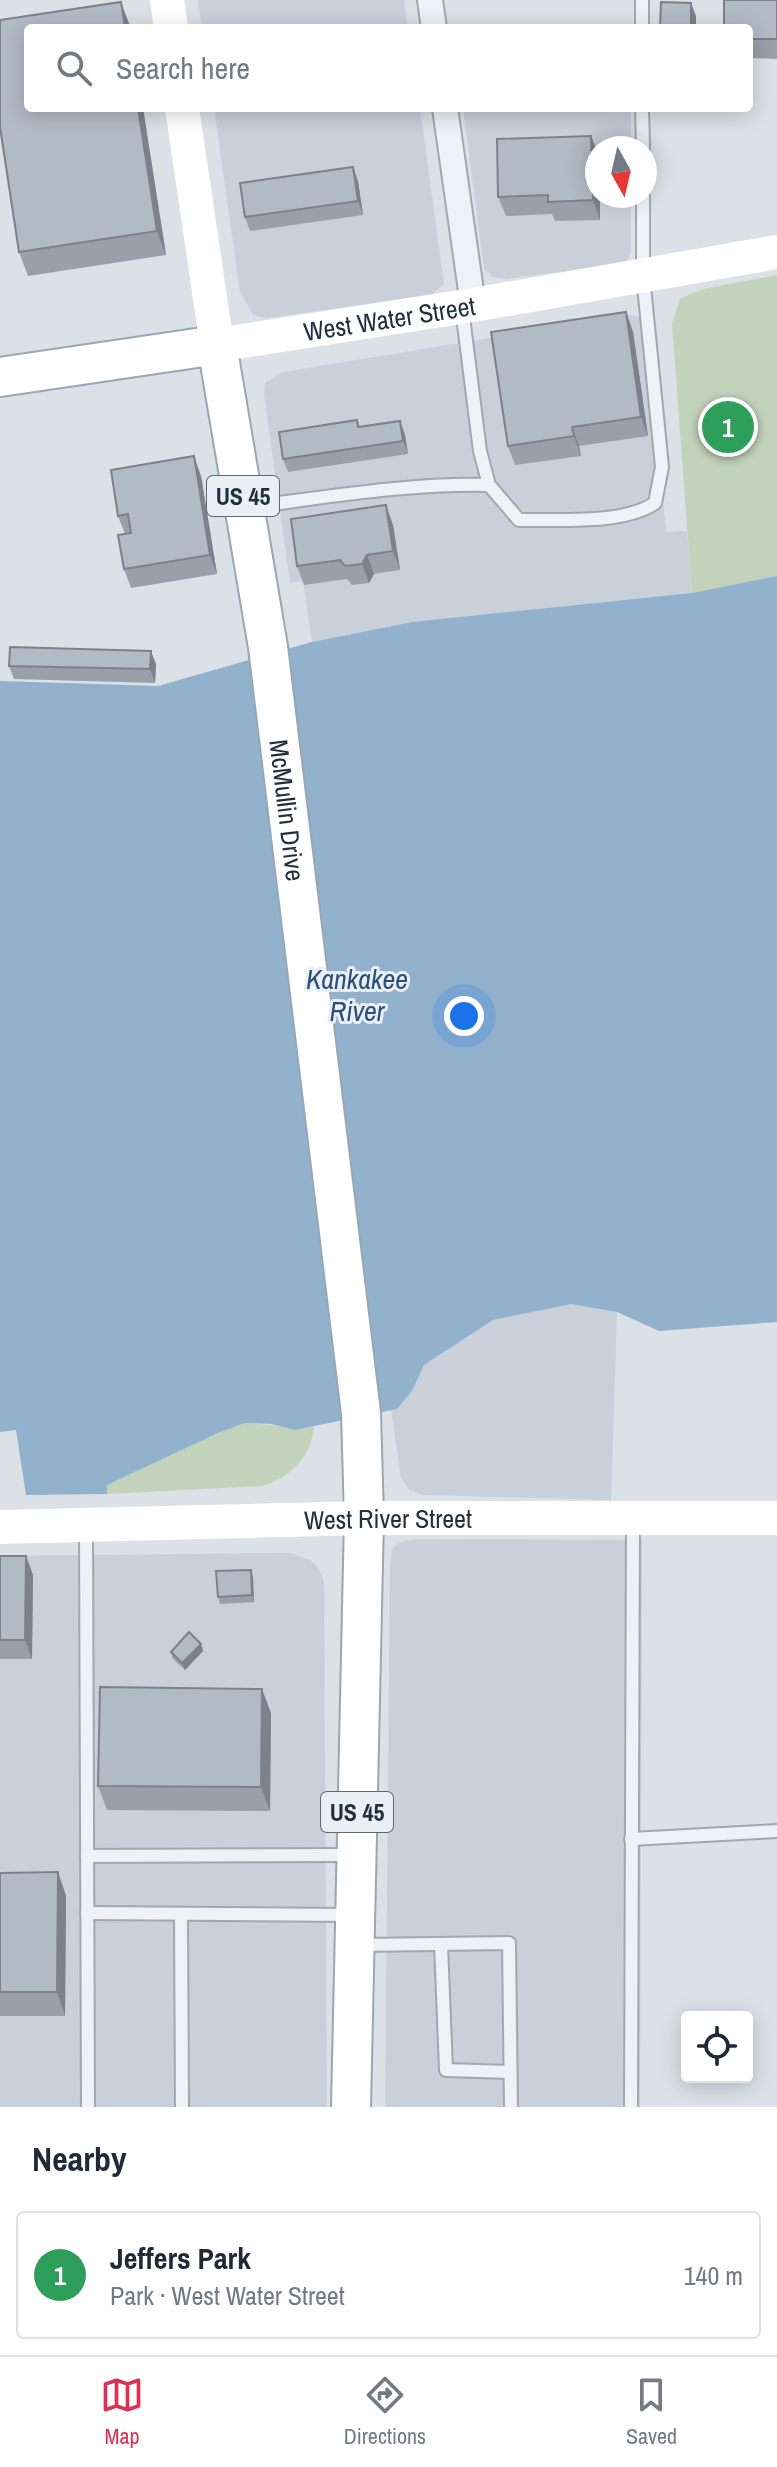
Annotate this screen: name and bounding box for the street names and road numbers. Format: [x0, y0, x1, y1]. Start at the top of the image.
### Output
street label: West Water Street [301, 287, 478, 349]
road number: US 45 [207, 476, 279, 516]
street label: McMullin Drive [262, 737, 314, 883]
street label: West River Street [303, 1501, 472, 1537]
road number: US 45 [321, 1792, 393, 1832]

